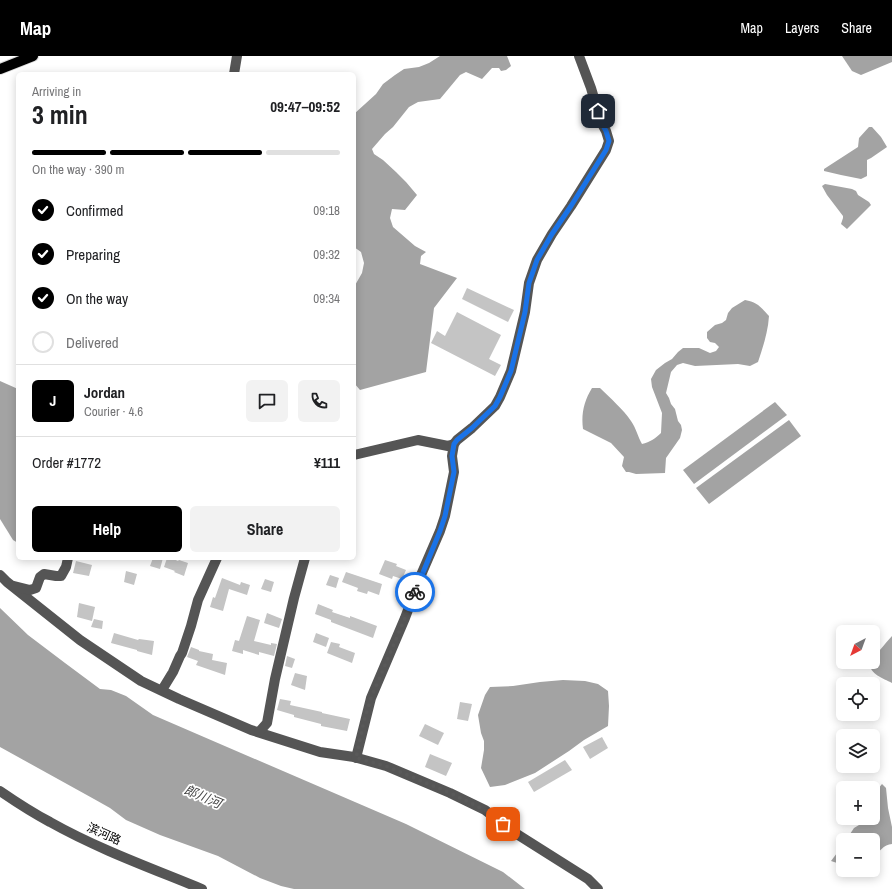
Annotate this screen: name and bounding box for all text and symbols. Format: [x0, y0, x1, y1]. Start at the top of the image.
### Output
text: Map [20, 15, 51, 41]
text: Map [741, 19, 763, 37]
text: Layers [785, 19, 819, 37]
text: Share [841, 19, 872, 37]
text: Arriving in [32, 83, 81, 100]
pin [581, 94, 615, 128]
text: 09:47–09:52 [270, 96, 340, 117]
text: 3 min [32, 97, 88, 132]
icon: home [587, 100, 609, 122]
text: On the way · 390 m [32, 161, 124, 178]
icon: check [32, 199, 54, 221]
text: Confirmed [66, 200, 123, 221]
text: 09:18 [313, 202, 340, 219]
icon: check [32, 243, 54, 265]
text: Preparing [66, 244, 120, 265]
text: 09:32 [313, 246, 340, 263]
icon: check [32, 287, 54, 309]
text: On the way [66, 288, 128, 309]
text: 09:34 [313, 290, 340, 307]
text: Delivered [66, 332, 119, 353]
button: chat [246, 380, 288, 422]
button: phone [298, 380, 340, 422]
text: Jordan [84, 382, 125, 403]
text: J [50, 390, 56, 411]
text: Courier · 4.6 [84, 403, 143, 420]
text: Order #1772 [32, 452, 101, 473]
text: ¥111 [314, 452, 340, 473]
button: Help [32, 506, 182, 552]
button: Share [190, 506, 340, 552]
courier [395, 572, 435, 612]
icon: bike [404, 581, 426, 603]
north arrow [836, 625, 880, 669]
map controls [836, 625, 880, 877]
button: locate [836, 677, 880, 721]
button: layers [836, 729, 880, 773]
water label: 郎川河 [182, 781, 227, 813]
button: + [836, 781, 880, 825]
pin [486, 807, 520, 841]
icon: bag [492, 813, 514, 835]
street label: 滨河路 [84, 819, 124, 849]
button: − [836, 833, 880, 877]

